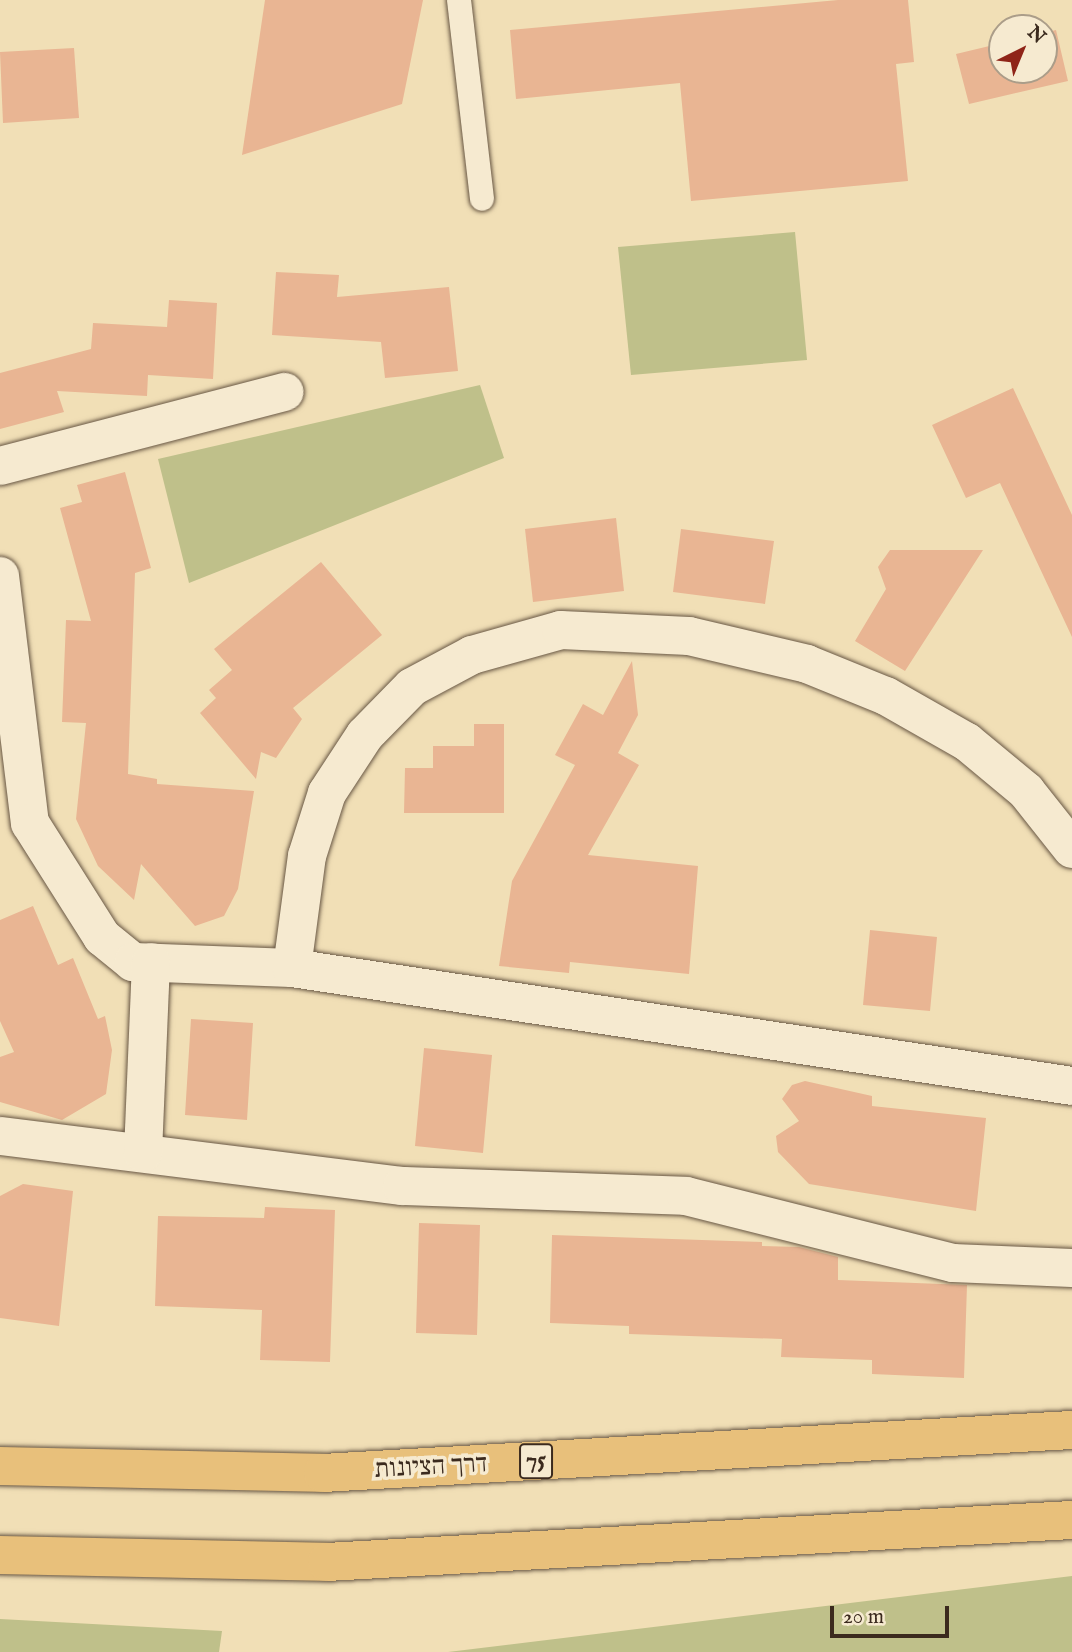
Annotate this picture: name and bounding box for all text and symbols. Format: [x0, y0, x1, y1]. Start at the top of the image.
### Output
north arrow [988, 14, 1058, 84]
text: N [1022, 21, 1050, 49]
road number: 75 [518, 1441, 554, 1482]
street label: דרך הציונות [374, 1448, 488, 1486]
scale bar [834, 1592, 953, 1636]
text: 20 m [843, 1604, 884, 1631]

